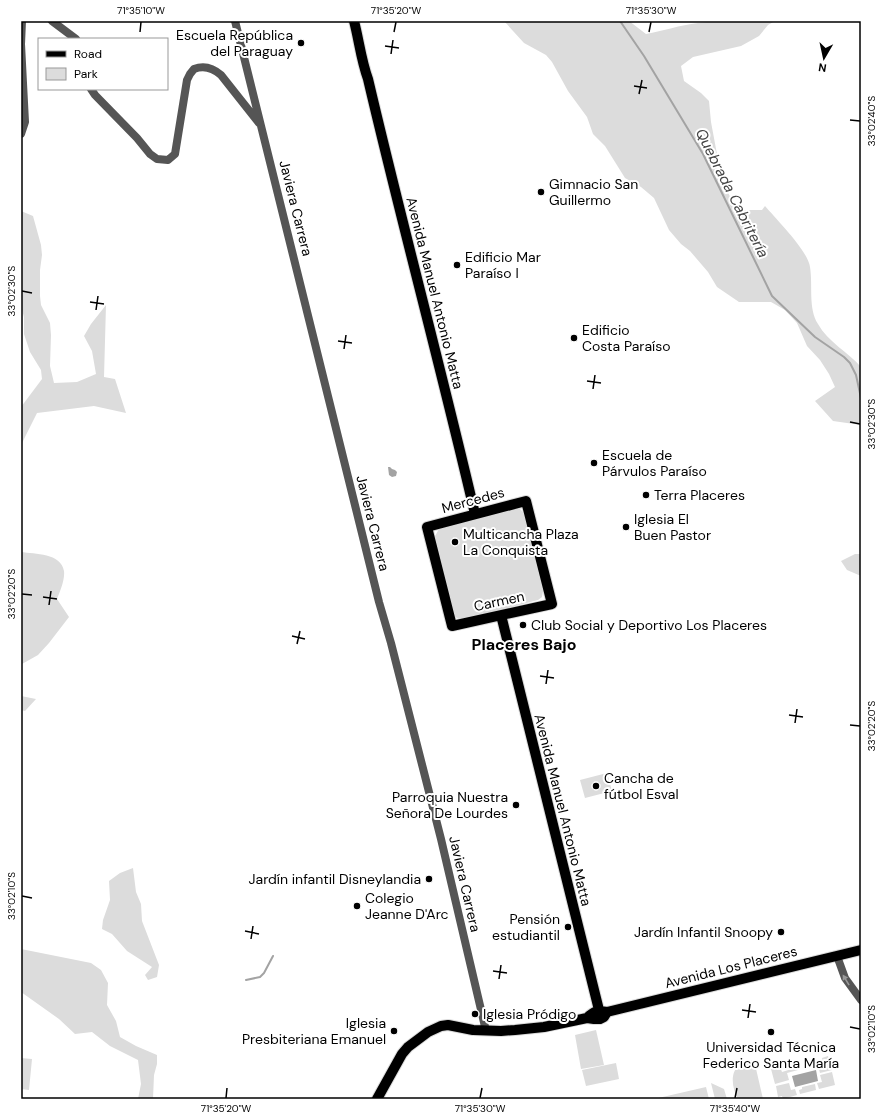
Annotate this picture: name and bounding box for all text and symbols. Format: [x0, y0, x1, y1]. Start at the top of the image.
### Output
text: 71°35'10"W [117, 4, 165, 17]
text: 71°35'20"W [371, 4, 422, 17]
text: 71°35'30"W [626, 4, 677, 17]
place label: Escuela República del Paraguay [176, 26, 293, 60]
legend [38, 38, 168, 90]
marker: Escuela República del Paraguay [296, 38, 306, 48]
north arrow [804, 38, 844, 78]
text: Road [74, 46, 102, 62]
text: N [817, 60, 827, 75]
text: Park [74, 66, 98, 82]
text: 33°02'40"S [865, 96, 878, 146]
water label: Quebrada Cabritería [691, 125, 773, 261]
street label: Javiera Carrera [275, 158, 317, 258]
place label: Gimnacio San Guillermo [549, 175, 638, 209]
marker: Gimnacio San Guillermo [536, 187, 546, 197]
street label: Avenida Manuel Antonio Matta [402, 195, 468, 391]
place label: Edificio Mar Paraíso I [465, 248, 541, 282]
marker: Edificio Mar Paraíso I [452, 260, 462, 270]
text: 33°02'30"S [5, 265, 18, 316]
place label: Edificio Costa Paraíso [582, 321, 671, 355]
marker: Edificio Costa Paraíso [569, 333, 579, 343]
text: 33°02'30"S [865, 398, 878, 449]
place label: Escuela de Párvulos Paraíso [602, 446, 707, 480]
marker: Escuela de Párvulos Paraíso [589, 458, 599, 468]
street label: Javiera Carrera [352, 473, 394, 573]
street label: Mercedes [440, 483, 506, 517]
place label: Terra Placeres [654, 486, 745, 504]
marker: Terra Placeres [641, 490, 651, 500]
place label: Iglesia El Buen Pastor [634, 510, 711, 544]
marker: Iglesia El Buen Pastor [621, 522, 631, 532]
place label: Multicancha Plaza La Conquista [463, 525, 579, 559]
marker: Multicancha Plaza La Conquista [450, 537, 460, 547]
text: 33°02'20"S [5, 569, 18, 619]
street label: Carmen [472, 587, 526, 615]
place label: Club Social y Deportivo Los Placeres [531, 616, 767, 634]
marker: Club Social y Deportivo Los Placeres [518, 620, 528, 630]
district label: Placeres Bajo [472, 634, 576, 655]
text: 33°02'20"S [865, 701, 878, 751]
street label: Avenida Manuel Antonio Matta [530, 712, 596, 908]
place label: Cancha de fútbol Esval [604, 769, 679, 803]
marker: Cancha de fútbol Esval [591, 781, 601, 791]
place label: Parroquia Nuestra Señora De Lourdes [386, 788, 508, 822]
marker: Parroquia Nuestra Señora De Lourdes [511, 800, 521, 810]
street label: Javiera Carrera [445, 834, 485, 934]
place label: Jardín infantil Disneylandia [249, 870, 421, 888]
text: 33°02'10"S [5, 872, 18, 920]
marker: Jardín infantil Disneylandia [424, 874, 434, 884]
place label: Colegio Jeanne D'Arc [365, 889, 449, 923]
marker: Colegio Jeanne D'Arc [352, 901, 362, 911]
place label: Pensión estudiantil [492, 910, 560, 944]
marker: Pensión estudiantil [563, 922, 573, 932]
place label: Jardín Infantil Snoopy [634, 923, 773, 941]
marker: Jardín Infantil Snoopy [776, 927, 786, 937]
street label: Avenida Los Placeres [663, 942, 799, 992]
one-way arrow [843, 974, 850, 986]
place label: Iglesia Pródigo [483, 1005, 576, 1023]
text: 33°02'10"S [865, 1005, 878, 1053]
marker: Iglesia Pródigo [470, 1009, 480, 1019]
place label: Iglesia Presbiteriana Emanuel [242, 1014, 386, 1048]
marker: Iglesia Presbiteriana Emanuel [389, 1026, 399, 1036]
marker: Universidad Técnica Federico Santa María [766, 1027, 776, 1037]
place label: Universidad Técnica Federico Santa María [703, 1038, 839, 1072]
text: 71°35'20"W [201, 1102, 252, 1115]
text: 71°35'30"W [455, 1102, 506, 1115]
text: 71°35'40"W [710, 1102, 760, 1115]

